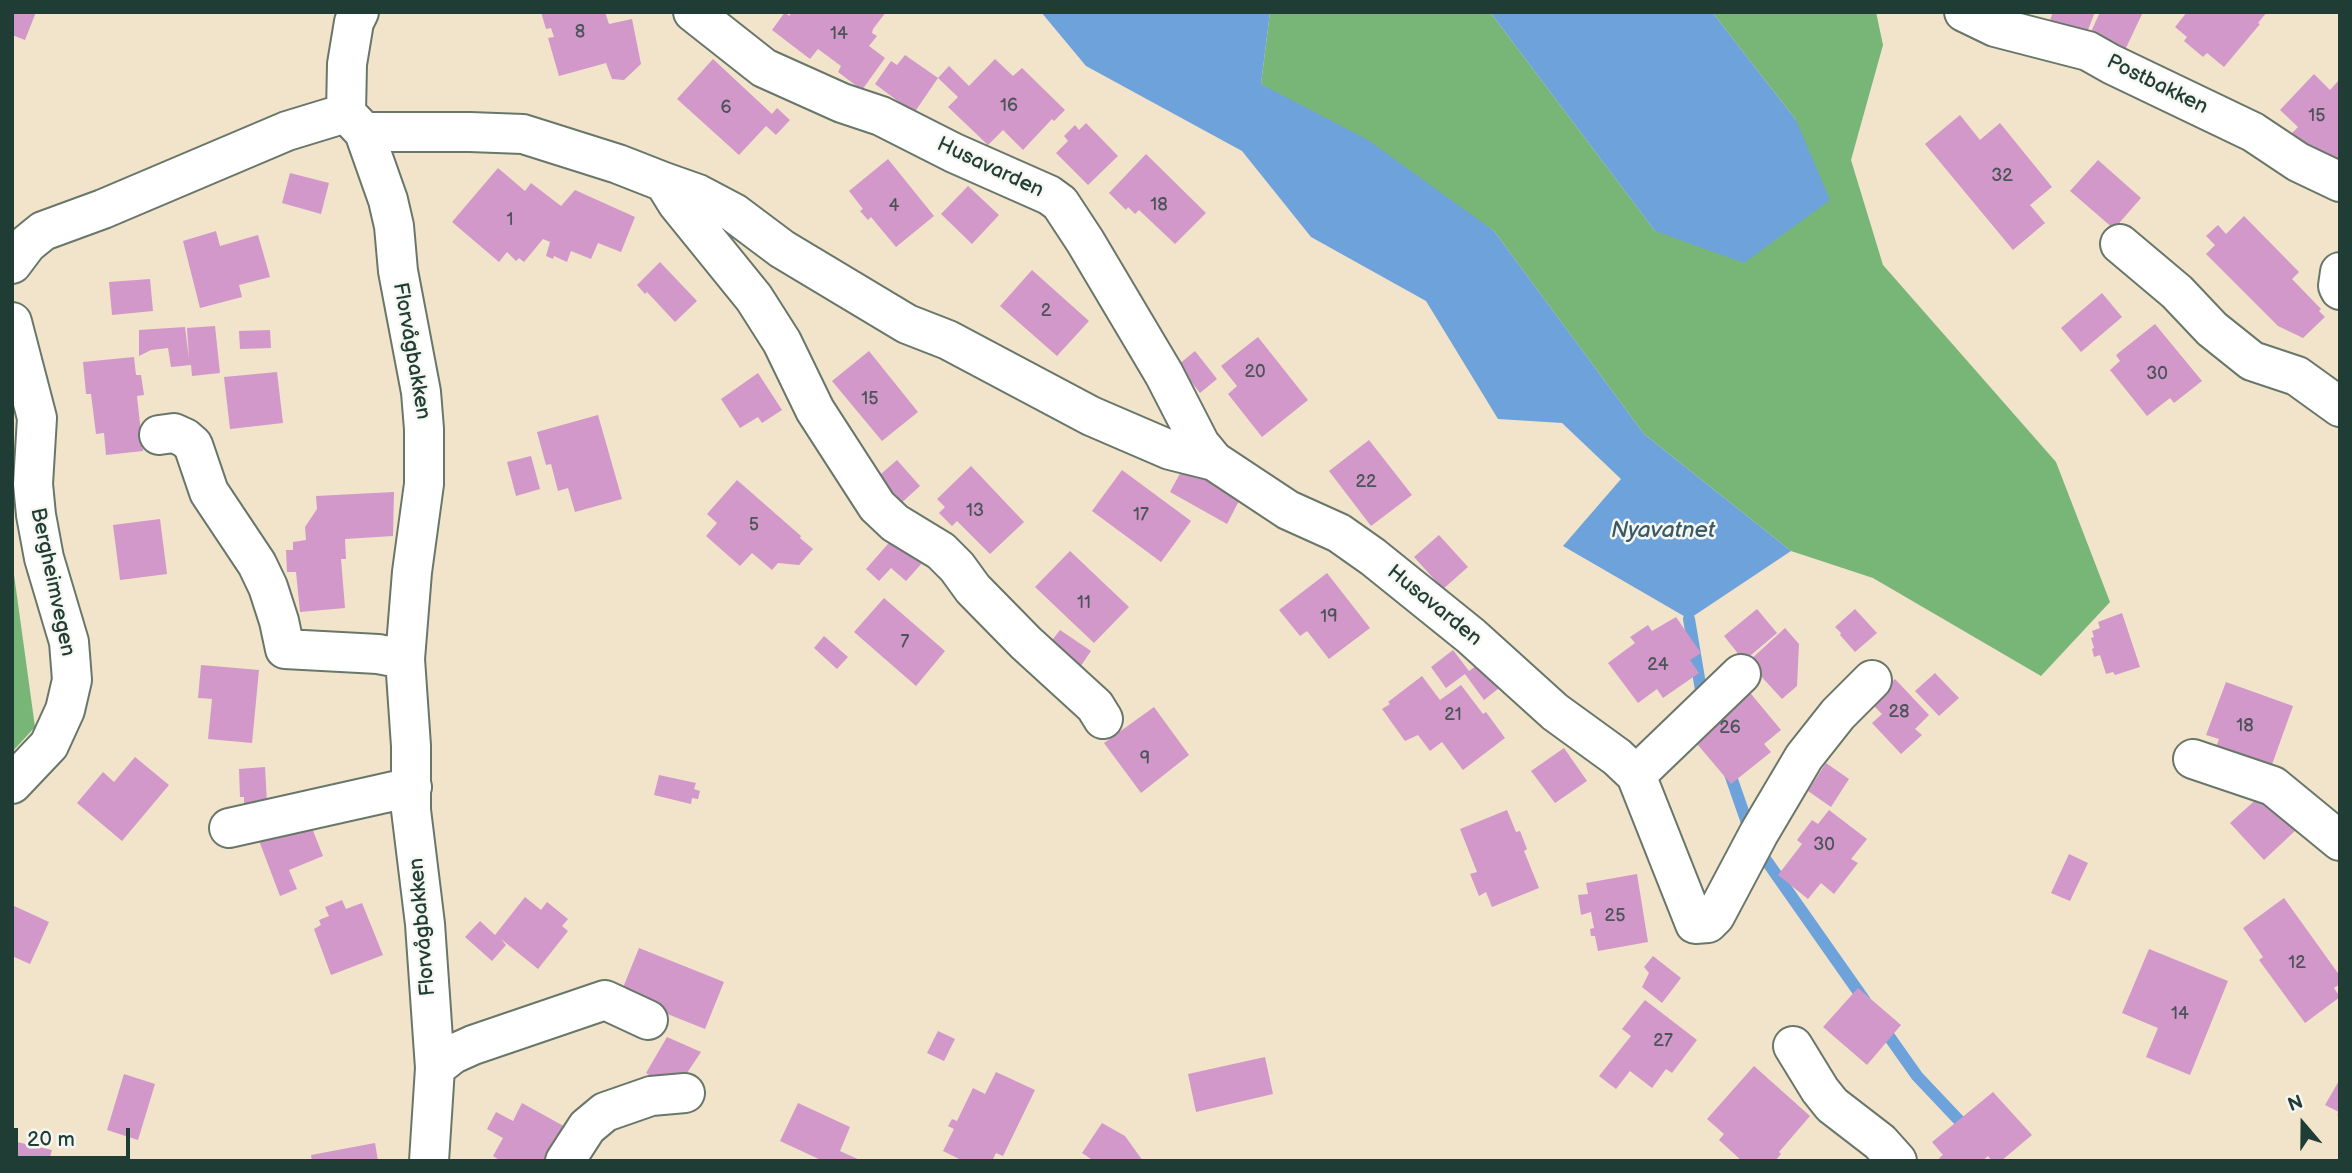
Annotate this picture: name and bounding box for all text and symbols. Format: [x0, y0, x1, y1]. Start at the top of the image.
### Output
house number: 8 [575, 21, 585, 43]
house number: 14 [830, 23, 848, 45]
street label: Postbakken [2102, 50, 2212, 120]
house number: 16 [1000, 95, 1018, 117]
house number: 6 [721, 97, 731, 119]
house number: 15 [2308, 105, 2326, 127]
street label: Husavarden [933, 132, 1047, 204]
house number: 32 [1991, 165, 2013, 187]
house number: 18 [1150, 194, 1168, 216]
house number: 4 [889, 195, 899, 217]
house number: 1 [507, 209, 513, 231]
street label: Florvågbakken [387, 281, 435, 421]
house number: 2 [1041, 300, 1051, 322]
house number: 20 [1244, 361, 1266, 383]
house number: 30 [2146, 363, 2168, 385]
house number: 15 [861, 388, 879, 410]
house number: 22 [1355, 471, 1377, 493]
house number: 13 [966, 500, 984, 522]
house number: 17 [1133, 504, 1149, 526]
street label: Bergheimvegen [24, 505, 80, 659]
house number: 5 [749, 514, 759, 536]
water label: Nyavatnet [1611, 517, 1715, 545]
street label: Husavarden [1382, 560, 1486, 652]
house number: 11 [1077, 592, 1091, 614]
house number: 19 [1320, 606, 1338, 628]
house number: 7 [901, 631, 909, 653]
house number: 24 [1647, 654, 1669, 676]
house number: 28 [1888, 701, 1910, 723]
house number: 21 [1444, 704, 1462, 726]
house number: 18 [2236, 715, 2254, 737]
house number: 26 [1719, 717, 1741, 739]
house number: 9 [1140, 748, 1150, 770]
house number: 30 [1813, 834, 1835, 856]
street label: Florvågbakken [404, 857, 442, 997]
house number: 25 [1605, 905, 1625, 927]
house number: 12 [2288, 952, 2306, 974]
house number: 14 [2171, 1003, 2189, 1025]
house number: 27 [1653, 1030, 1673, 1052]
north arrow [2268, 1089, 2338, 1159]
text: N [2285, 1091, 2306, 1117]
scale bar [18, 1114, 133, 1158]
text: 20 m [27, 1127, 75, 1152]

